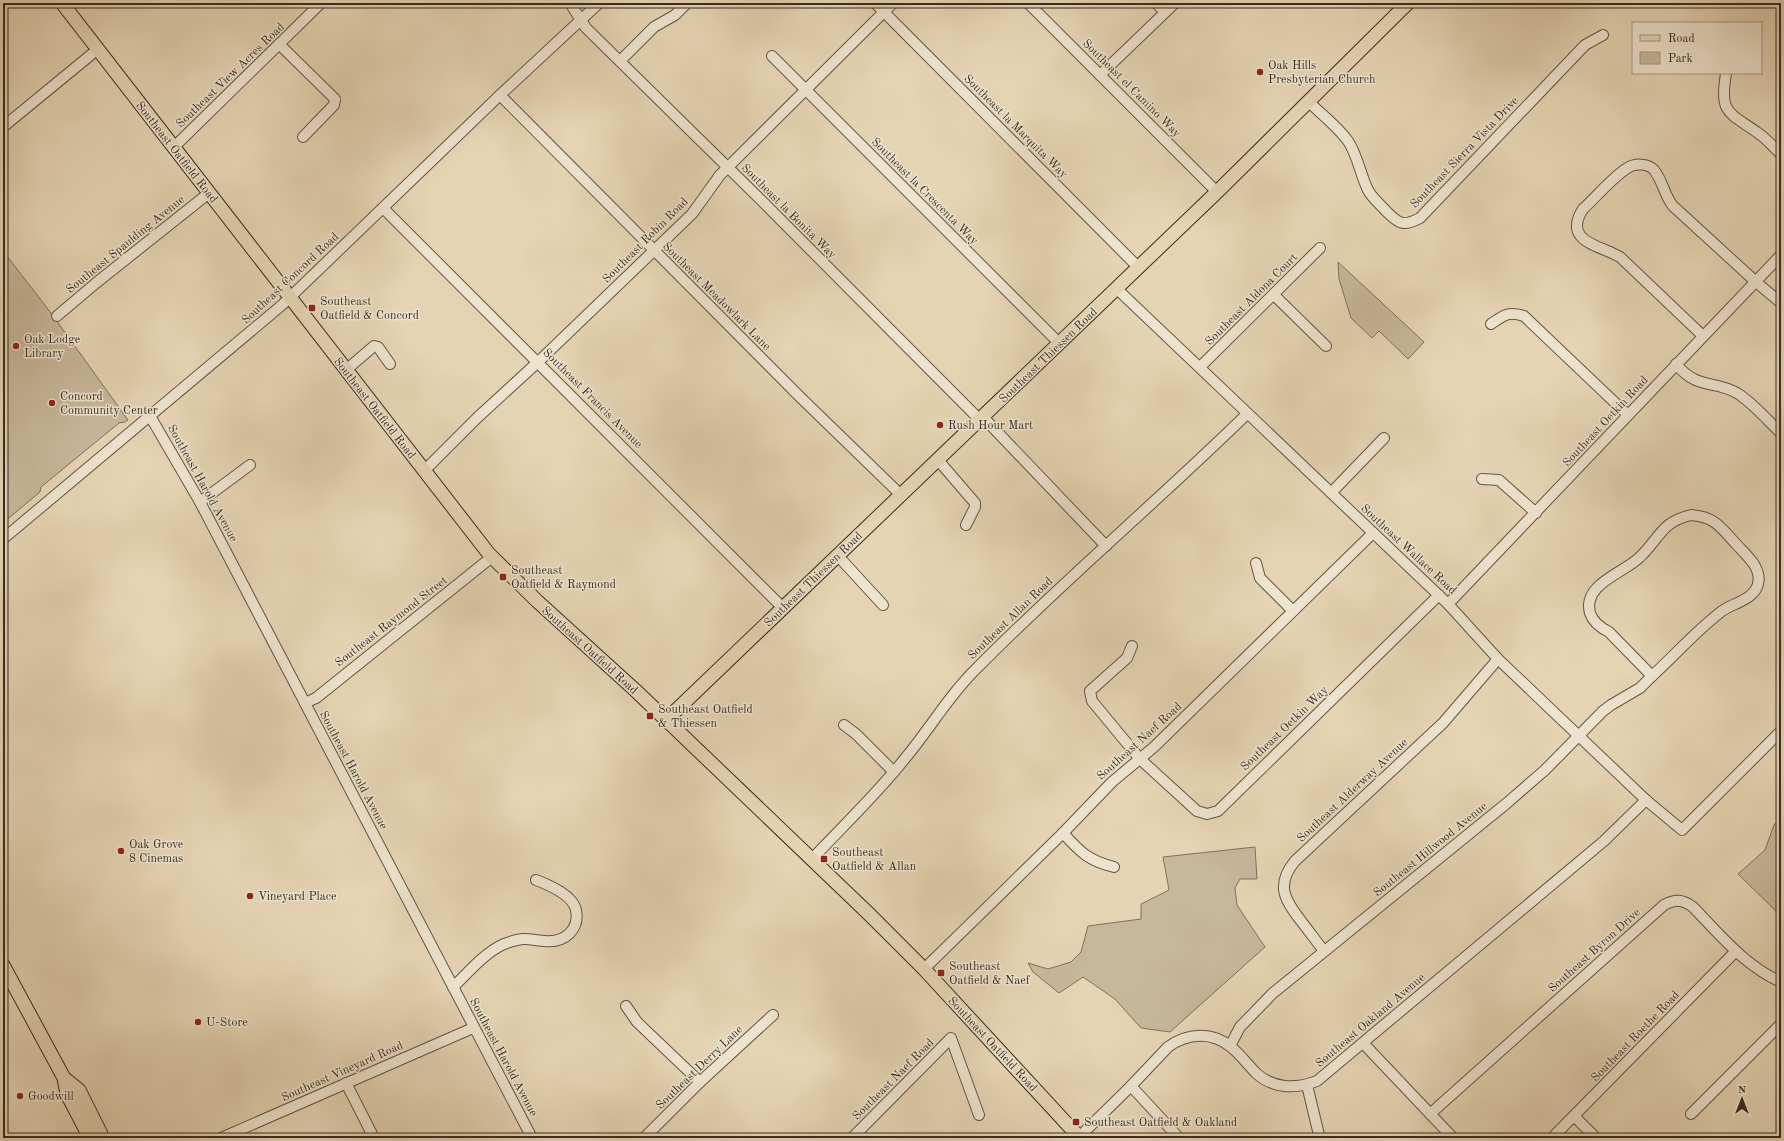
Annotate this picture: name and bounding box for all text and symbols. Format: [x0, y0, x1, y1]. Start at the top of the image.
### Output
street label: Southeast View Acres Road [174, 21, 287, 130]
legend [1632, 22, 1762, 74]
text: Road [1668, 33, 1695, 45]
street label: Southeast el Camino Way [1080, 37, 1183, 141]
text: Park [1668, 53, 1693, 65]
place label: Oak Hills Presbyterian Church [1268, 60, 1376, 86]
marker: Oak Hills Presbyterian Church [1255, 67, 1265, 77]
street label: Southeast la Marquita Way [961, 73, 1070, 181]
street label: Southeast Sierra Vista Drive [1408, 94, 1521, 211]
street label: Southeast Oatfield Road [133, 100, 219, 205]
street label: Southeast la Crescenta Way [869, 136, 980, 248]
street label: Southeast la Bonita Way [739, 162, 838, 262]
street label: Southeast Spaulding Avenue [64, 193, 187, 296]
street label: Southeast Robin Road [601, 196, 691, 286]
street label: Southeast Concord Road [240, 231, 341, 327]
street label: Southeast Meadowlark Lane [660, 240, 773, 353]
street label: Southeast Aldona Court [1203, 251, 1300, 348]
place label: Southeast Oatfield & Concord [320, 296, 419, 322]
marker: Southeast Oatfield & Concord [307, 303, 317, 313]
street label: Southeast Thiessen Road [997, 306, 1100, 406]
place label: Oak Lodge Library [24, 334, 81, 360]
marker: Oak Lodge Library [11, 341, 21, 351]
street label: Southeast Francis Avenue [540, 347, 645, 451]
street label: Southeast Oatfield Road [331, 356, 417, 461]
street label: Southeast Oetkin Road [1561, 374, 1651, 469]
place label: Concord Community Center [60, 391, 158, 417]
marker: Concord Community Center [47, 398, 57, 408]
marker: Rush Hour Mart [935, 420, 945, 430]
place label: Rush Hour Mart [948, 420, 1033, 432]
street label: Southeast Harold Avenue [165, 423, 240, 545]
street label: Southeast Wallace Road [1358, 502, 1458, 597]
street label: Southeast Thiessen Road [762, 530, 865, 630]
place label: Southeast Oatfield & Raymond [511, 565, 616, 591]
marker: Southeast Oatfield & Raymond [498, 572, 508, 582]
street label: Southeast Raymond Street [333, 574, 450, 669]
street label: Southeast Allan Road [966, 575, 1055, 662]
street label: Southeast Oatfield Road [539, 605, 640, 697]
street label: Southeast Oetkin Way [1239, 684, 1331, 773]
street label: Southeast Naef Road [1095, 701, 1184, 783]
place label: Southeast Oatfield & Thiessen [658, 704, 753, 730]
street label: Southeast Harold Avenue [317, 709, 390, 832]
marker: Southeast Oatfield & Thiessen [645, 711, 655, 721]
street label: Southeast Alderway Avenue [1295, 736, 1411, 845]
street label: Southeast Hillwood Avenue [1372, 800, 1490, 899]
place label: Oak Grove 8 Cinemas [129, 839, 184, 865]
marker: Oak Grove 8 Cinemas [116, 846, 126, 856]
place label: Southeast Oatfield & Allan [832, 847, 917, 873]
marker: Southeast Oatfield & Allan [819, 854, 829, 864]
marker: Vineyard Place [245, 891, 255, 901]
place label: Vineyard Place [258, 891, 337, 903]
street label: Southeast Byron Drive [1546, 906, 1643, 995]
place label: Southeast Oatfield & Naef [949, 961, 1031, 987]
marker: Southeast Oatfield & Naef [936, 968, 946, 978]
street label: Southeast Oakland Avenue [1314, 971, 1428, 1070]
street label: Southeast Roethe Road [1589, 989, 1682, 1084]
street label: Southeast Oatfield Road [945, 995, 1039, 1094]
street label: Southeast Harold Avenue [467, 996, 540, 1119]
marker: U-Store [193, 1017, 203, 1027]
place label: U-Store [206, 1017, 248, 1029]
street label: Southeast Derry Lane [654, 1023, 746, 1112]
street label: Southeast Naef Road [851, 1037, 937, 1123]
street label: Southeast Vineyard Road [280, 1040, 405, 1104]
north arrow [1722, 1079, 1762, 1119]
text: N [1738, 1085, 1747, 1096]
marker: Goodwill [15, 1091, 25, 1101]
place label: Goodwill [28, 1091, 74, 1103]
marker: Southeast Oatfield & Oakland [1071, 1117, 1081, 1127]
place label: Southeast Oatfield & Oakland [1084, 1117, 1237, 1129]

